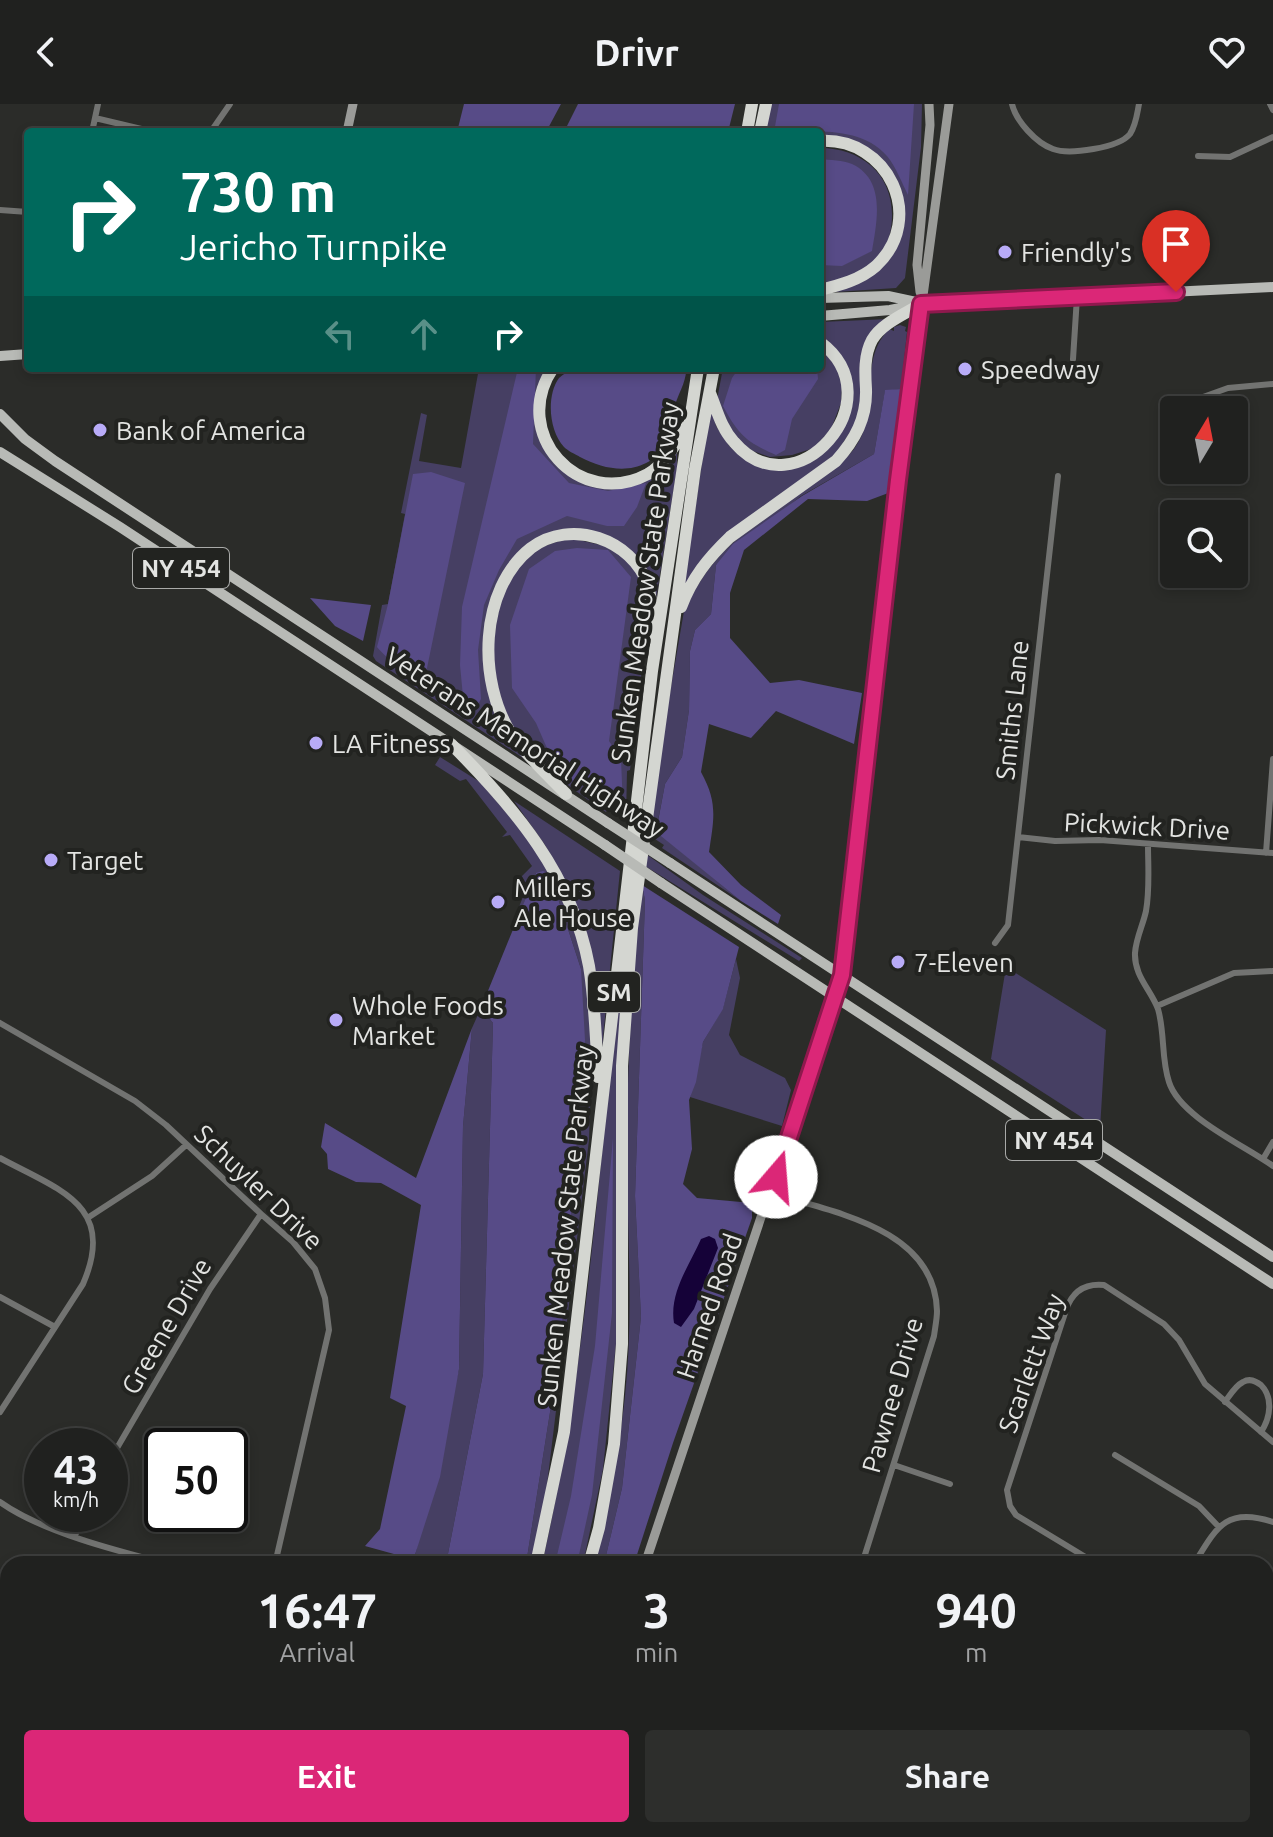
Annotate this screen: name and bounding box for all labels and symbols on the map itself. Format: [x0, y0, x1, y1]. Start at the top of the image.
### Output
pin [1142, 210, 1210, 292]
place label: Friendly's [1021, 238, 1132, 267]
marker: Friendly's [996, 243, 1014, 261]
place label: Speedway [981, 355, 1100, 384]
marker: Speedway [956, 360, 974, 378]
north arrow [1160, 396, 1248, 484]
street label: Sunken Meadow State Parkway [605, 400, 685, 764]
place label: Bank of America [116, 416, 306, 445]
marker: Bank of America [91, 421, 109, 439]
road number: NY 454 [133, 548, 229, 588]
street label: Smiths Lane [990, 639, 1034, 781]
street label: Veterans Memorial Highway [380, 641, 670, 843]
place label: LA Fitness [332, 729, 451, 758]
marker: LA Fitness [307, 734, 325, 752]
street label: Pickwick Drive [1063, 807, 1231, 845]
place label: Target [67, 846, 143, 875]
marker: Target [42, 851, 60, 869]
place label: Millers Ale House [514, 873, 632, 932]
marker: Millers Ale House [489, 893, 507, 911]
place label: 7-Eleven [914, 948, 1014, 977]
marker: 7-Eleven [889, 953, 907, 971]
road number: SM [588, 972, 640, 1012]
place label: Whole Foods Market [352, 991, 504, 1050]
marker: Whole Foods Market [327, 1011, 345, 1029]
street label: Sunken Meadow State Parkway [532, 1044, 598, 1408]
street label: Schuyler Drive [189, 1119, 329, 1255]
road number: NY 454 [1006, 1120, 1102, 1160]
position arrow [734, 1135, 818, 1219]
street label: Harned Road [671, 1230, 747, 1382]
street label: Greene Drive [115, 1253, 217, 1399]
street label: Scarlett Way [992, 1290, 1070, 1436]
street label: Pawnee Drive [856, 1314, 928, 1476]
speed limit sign: 50 [144, 1428, 248, 1532]

